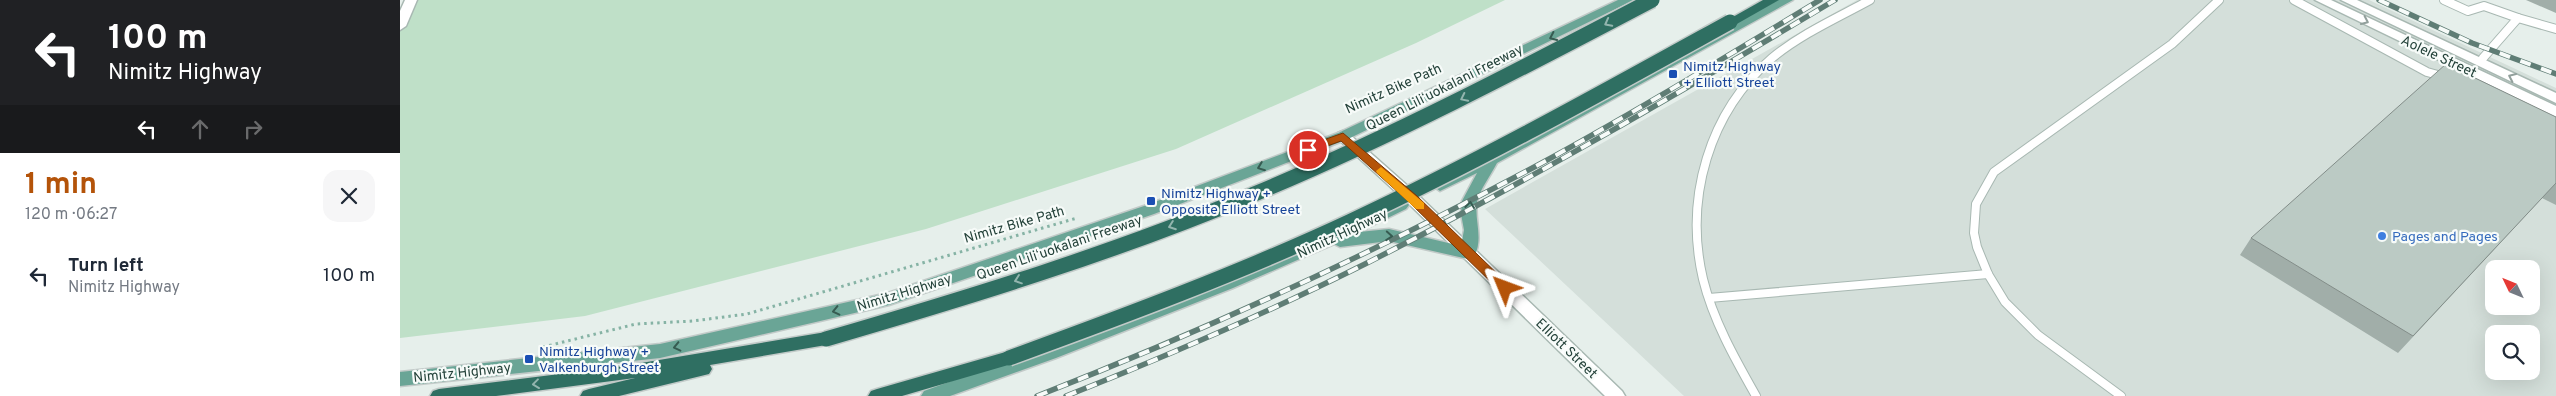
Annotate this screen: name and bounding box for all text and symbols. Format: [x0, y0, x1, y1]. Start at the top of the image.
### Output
one-way arrow [2360, 15, 2369, 25]
text: 100 m [108, 17, 208, 61]
one-way arrow [1605, 17, 1614, 27]
icon: left [25, 20, 90, 85]
one-way arrow [1549, 30, 1558, 41]
street label: Aolele Street [2398, 32, 2479, 82]
street label: Queen Liliʻuokalani Freeway [1363, 41, 1526, 135]
place label: Nimitz Highway + Elliott Street [1683, 59, 1781, 92]
text: Nimitz Highway [108, 60, 262, 87]
street label: Nimitz Bike Path [1343, 61, 1444, 118]
marker: Nimitz Highway + Elliott Street [1667, 68, 1679, 80]
one-way arrow [2508, 73, 2517, 84]
one-way arrow [1460, 91, 1469, 102]
icon: left [133, 115, 161, 143]
icon: ahead [186, 115, 214, 143]
icon: right [239, 115, 267, 143]
pin [1287, 129, 1329, 171]
icon: arrive [1294, 136, 1322, 164]
one-way arrow [1257, 161, 1266, 172]
text: 1 min [25, 167, 97, 204]
button: close [323, 170, 375, 222]
place label: Nimitz Highway + Opposite Elliott Street [1161, 186, 1300, 219]
marker: Nimitz Highway + Opposite Elliott Street [1145, 195, 1157, 207]
one-way arrow [1464, 201, 1475, 209]
street label: Nimitz Bike Path [962, 203, 1067, 248]
text: 120 m · 06:27 [25, 205, 117, 225]
street label: Nimitz Highway [1295, 206, 1391, 263]
street label: Queen Liliʻuokalani Freeway [974, 212, 1145, 285]
one-way arrow [1168, 221, 1176, 231]
place label: Pages and Pages [2392, 229, 2498, 246]
one-way arrow [1385, 230, 1393, 241]
marker: Pages and Pages [2376, 230, 2388, 242]
text: Turn left [68, 254, 144, 278]
north arrow [2485, 260, 2540, 315]
map controls [2485, 260, 2540, 380]
position arrow [1478, 261, 1530, 313]
icon: left [25, 262, 53, 290]
text: 100 m [323, 264, 375, 288]
street label: Nimitz Highway [855, 271, 954, 316]
one-way arrow [1014, 274, 1023, 284]
text: Nimitz Highway [68, 278, 180, 298]
one-way arrow [831, 305, 840, 316]
street label: Elliott Street [1532, 315, 1600, 383]
button: search [2485, 325, 2540, 380]
one-way arrow [673, 341, 682, 352]
place label: Nimitz Highway + Valkenburgh Street [539, 344, 659, 377]
marker: Nimitz Highway + Valkenburgh Street [523, 353, 535, 365]
street label: Nimitz Highway [413, 360, 512, 387]
one-way arrow [532, 378, 540, 389]

